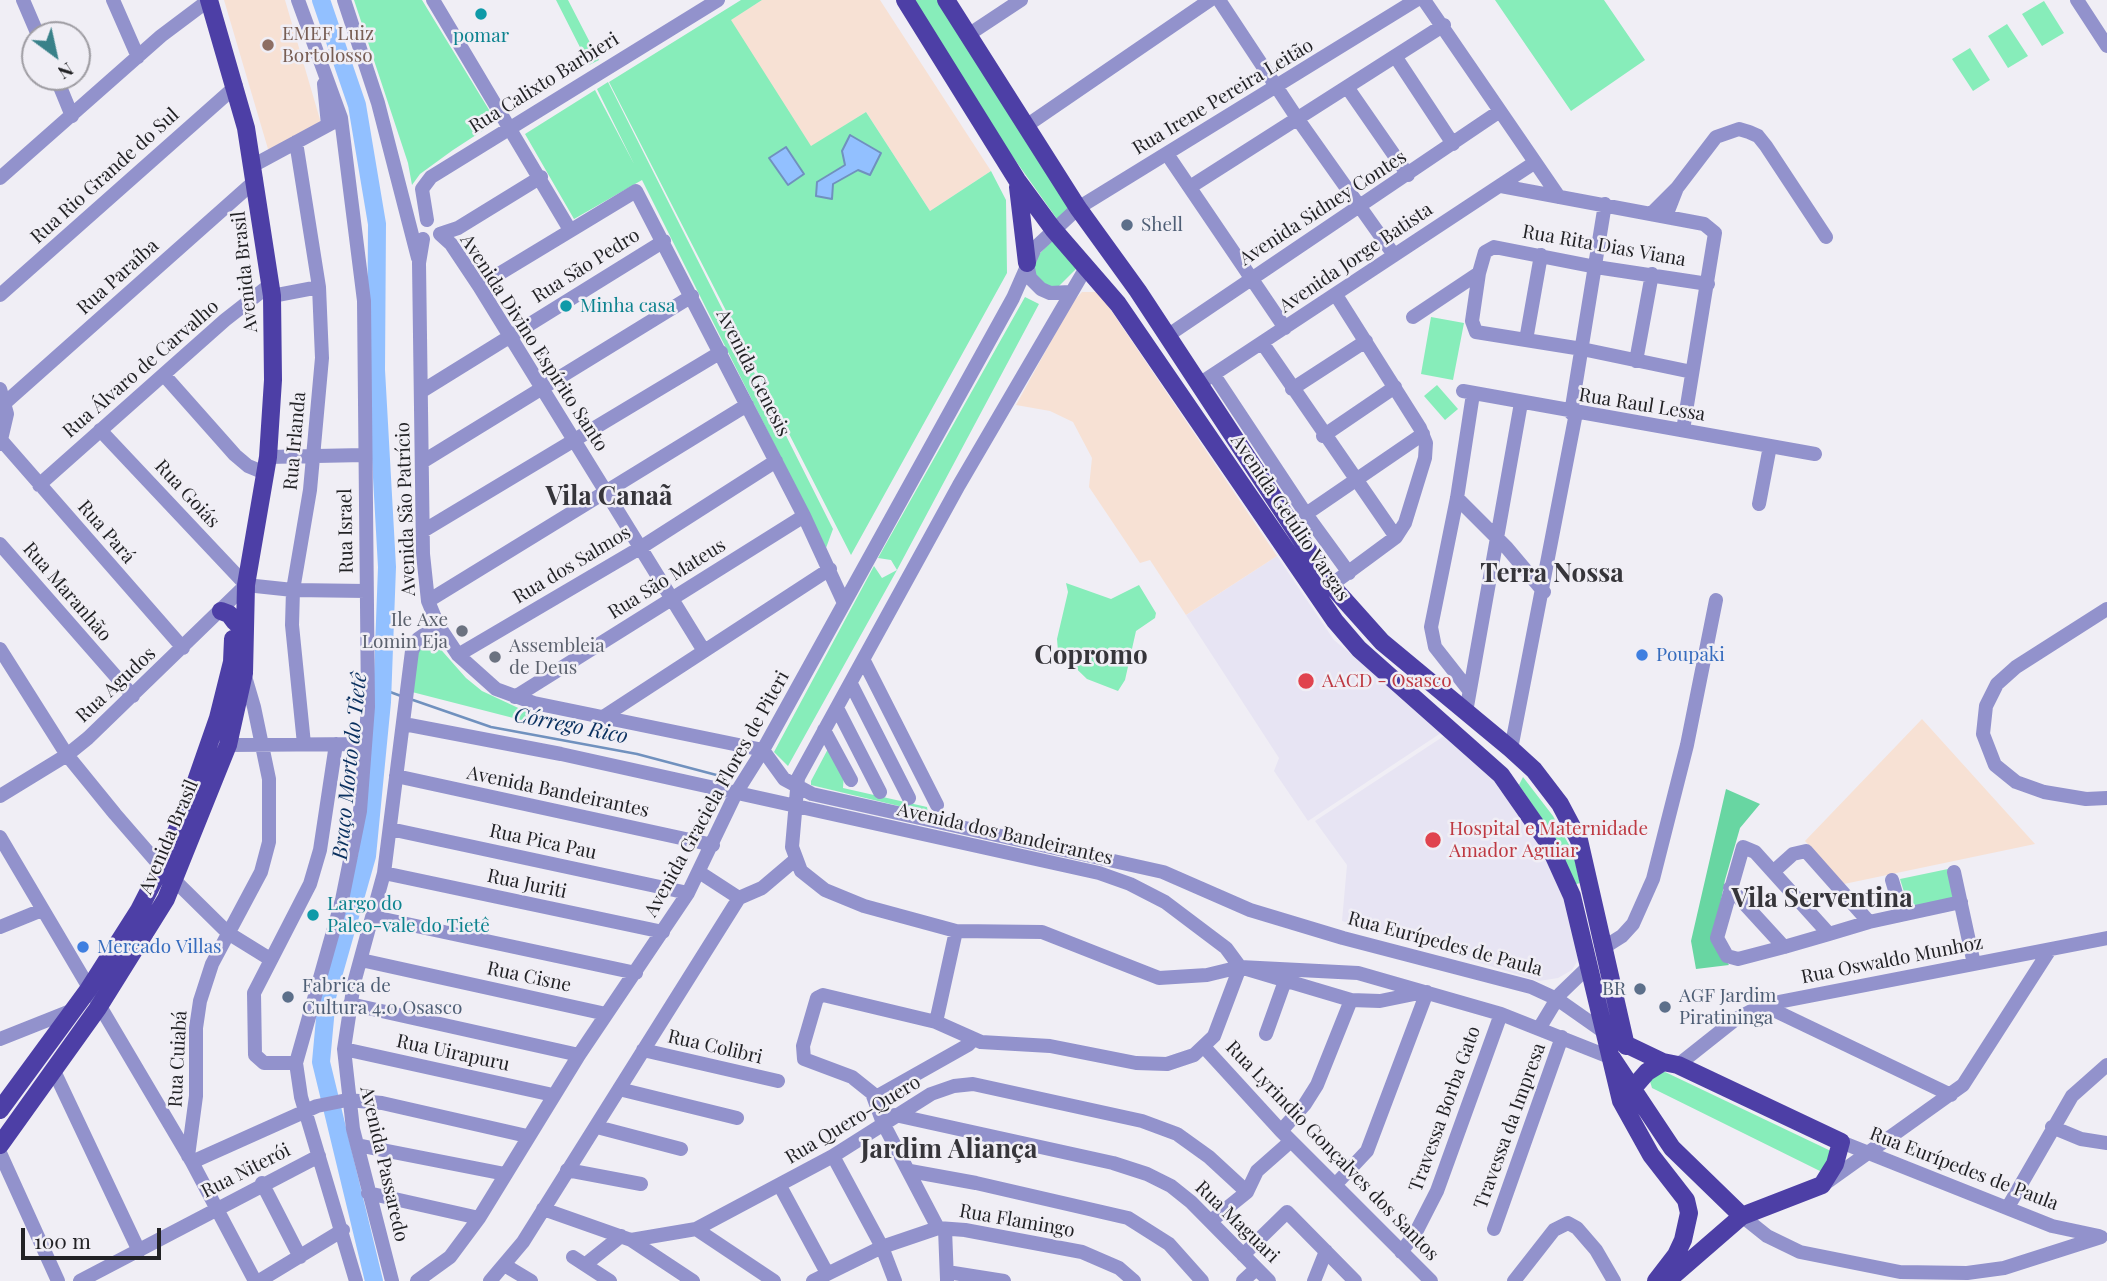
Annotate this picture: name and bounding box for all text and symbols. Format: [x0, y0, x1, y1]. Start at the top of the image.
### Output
marker: pomar [473, 6, 489, 22]
north arrow [21, 21, 91, 91]
place label: EMEF Luiz Bortolosso [282, 23, 374, 67]
place label: pomar [453, 25, 509, 47]
street label: Rua Calixto Barbieri [465, 28, 623, 138]
street label: Rua Irene Pereira Leitão [1129, 34, 1317, 160]
marker: EMEF Luiz Bortolosso [260, 37, 276, 53]
text: N [54, 57, 79, 87]
street label: Rua Rio Grande do Sul [26, 103, 184, 249]
street label: Avenida Sidney Contes [1235, 145, 1411, 271]
street label: Avenida Jorge Batista [1275, 198, 1437, 318]
street label: Avenida Brasil [227, 210, 263, 334]
place label: Shell [1141, 214, 1183, 236]
marker: Shell [1119, 217, 1135, 233]
street label: Rua Rita Dias Viana [1520, 220, 1688, 272]
street label: Rua São Pedro [528, 224, 644, 308]
street label: Avenida Divino Espírito Santo [455, 230, 613, 456]
street label: Rua Paraíba [73, 235, 163, 319]
street label: Rua Álvaro de Carvalho [58, 295, 224, 443]
place label: Minha casa [580, 295, 675, 317]
marker: Minha casa [558, 298, 574, 314]
street label: Avenida Genesis [711, 306, 795, 440]
street label: Rua Raul Lessa [1577, 384, 1707, 426]
street label: Rua Irlanda [279, 391, 311, 491]
street label: Avenida São Patrício [392, 422, 420, 596]
street label: Avenida Getúlio Vargas [1226, 430, 1354, 606]
street label: Rua Goiás [150, 455, 224, 533]
district label: Vila Canaã [545, 481, 673, 513]
street label: Rua Israel [334, 488, 358, 574]
street label: Rua Pará [72, 496, 140, 568]
street label: Rua dos Salmos [509, 521, 635, 609]
street label: Rua São Mateus [604, 534, 730, 624]
street label: Rua Maranhão [18, 538, 116, 646]
district label: Terra Nossa [1480, 558, 1624, 590]
place label: Ile Axe Lomin Eja [362, 609, 448, 653]
marker: Ile Axe Lomin Eja [454, 623, 470, 639]
place label: Assembleia de Deus [509, 635, 605, 679]
district label: Copromo [1034, 640, 1148, 672]
street label: Rua Agudos [71, 642, 161, 728]
place label: Poupaki [1656, 644, 1725, 666]
marker: Poupaki [1634, 647, 1650, 663]
marker: Assembleia de Deus [487, 649, 503, 665]
street label: Avenida Graciela Flores de Piteri [640, 667, 794, 921]
place label: AACD - Osasco [1322, 670, 1452, 692]
water label: Braço Morto do Tietê [328, 671, 372, 861]
marker: AACD - Osasco [1296, 671, 1316, 691]
water label: Córrego Rico [512, 703, 630, 749]
street label: Avenida Bandeirantes [465, 762, 651, 822]
street label: Avenida Brasil [135, 776, 203, 898]
street label: Avenida dos Bandeirantes [895, 798, 1115, 870]
place label: Hospital e Maternidade Amador Aguiar [1449, 818, 1648, 862]
street label: Rua Pica Pau [487, 820, 599, 864]
marker: Hospital e Maternidade Amador Aguiar [1423, 830, 1443, 850]
street label: Rua Juriti [485, 864, 569, 904]
district label: Vila Serventina [1731, 883, 1913, 915]
place label: Largo do Paleo-vale do Tietê [327, 893, 490, 937]
marker: Largo do Paleo-vale do Tietê [305, 907, 321, 923]
street label: Rua Eurípedes de Paula [1345, 907, 1545, 981]
street label: Rua Oswaldo Munhoz [1799, 931, 1985, 989]
place label: Mercado Villas [97, 936, 222, 958]
marker: Mercado Villas [75, 939, 91, 955]
street label: Rua Cisne [485, 957, 573, 997]
place label: Fabrica de Cultura 4.0 Osasco [302, 975, 462, 1019]
place label: BR [1602, 978, 1626, 1000]
marker: BR [1632, 981, 1648, 997]
place label: AGF Jardim Piratininga [1679, 985, 1776, 1029]
marker: Fabrica de Cultura 4.0 Osasco [280, 989, 296, 1005]
marker: AGF Jardim Piratininga [1657, 999, 1673, 1015]
street label: Rua Cuiabá [164, 1010, 192, 1108]
street label: Travessa Borba Gato [1404, 1023, 1486, 1195]
street label: Rua Colibri [665, 1025, 765, 1069]
street label: Rua Uirapuru [394, 1030, 512, 1076]
street label: Rua Lyrindio Gonçalves dos Santos [1221, 1036, 1443, 1266]
street label: Travessa da Impresa [1469, 1040, 1551, 1212]
street label: Rua Quero-Quero [781, 1071, 925, 1169]
street label: Avenida Passaredo [355, 1084, 413, 1244]
street label: Rua Eurípedes de Paula [1866, 1122, 2062, 1216]
district label: Jardim Aliança [861, 1134, 1037, 1166]
street label: Rua Niterói [198, 1139, 294, 1203]
street label: Rua Maguari [1190, 1176, 1284, 1268]
street label: Rua Flamingo [957, 1200, 1077, 1242]
scale bar [24, 1214, 164, 1258]
text: 100 m [34, 1226, 91, 1254]

